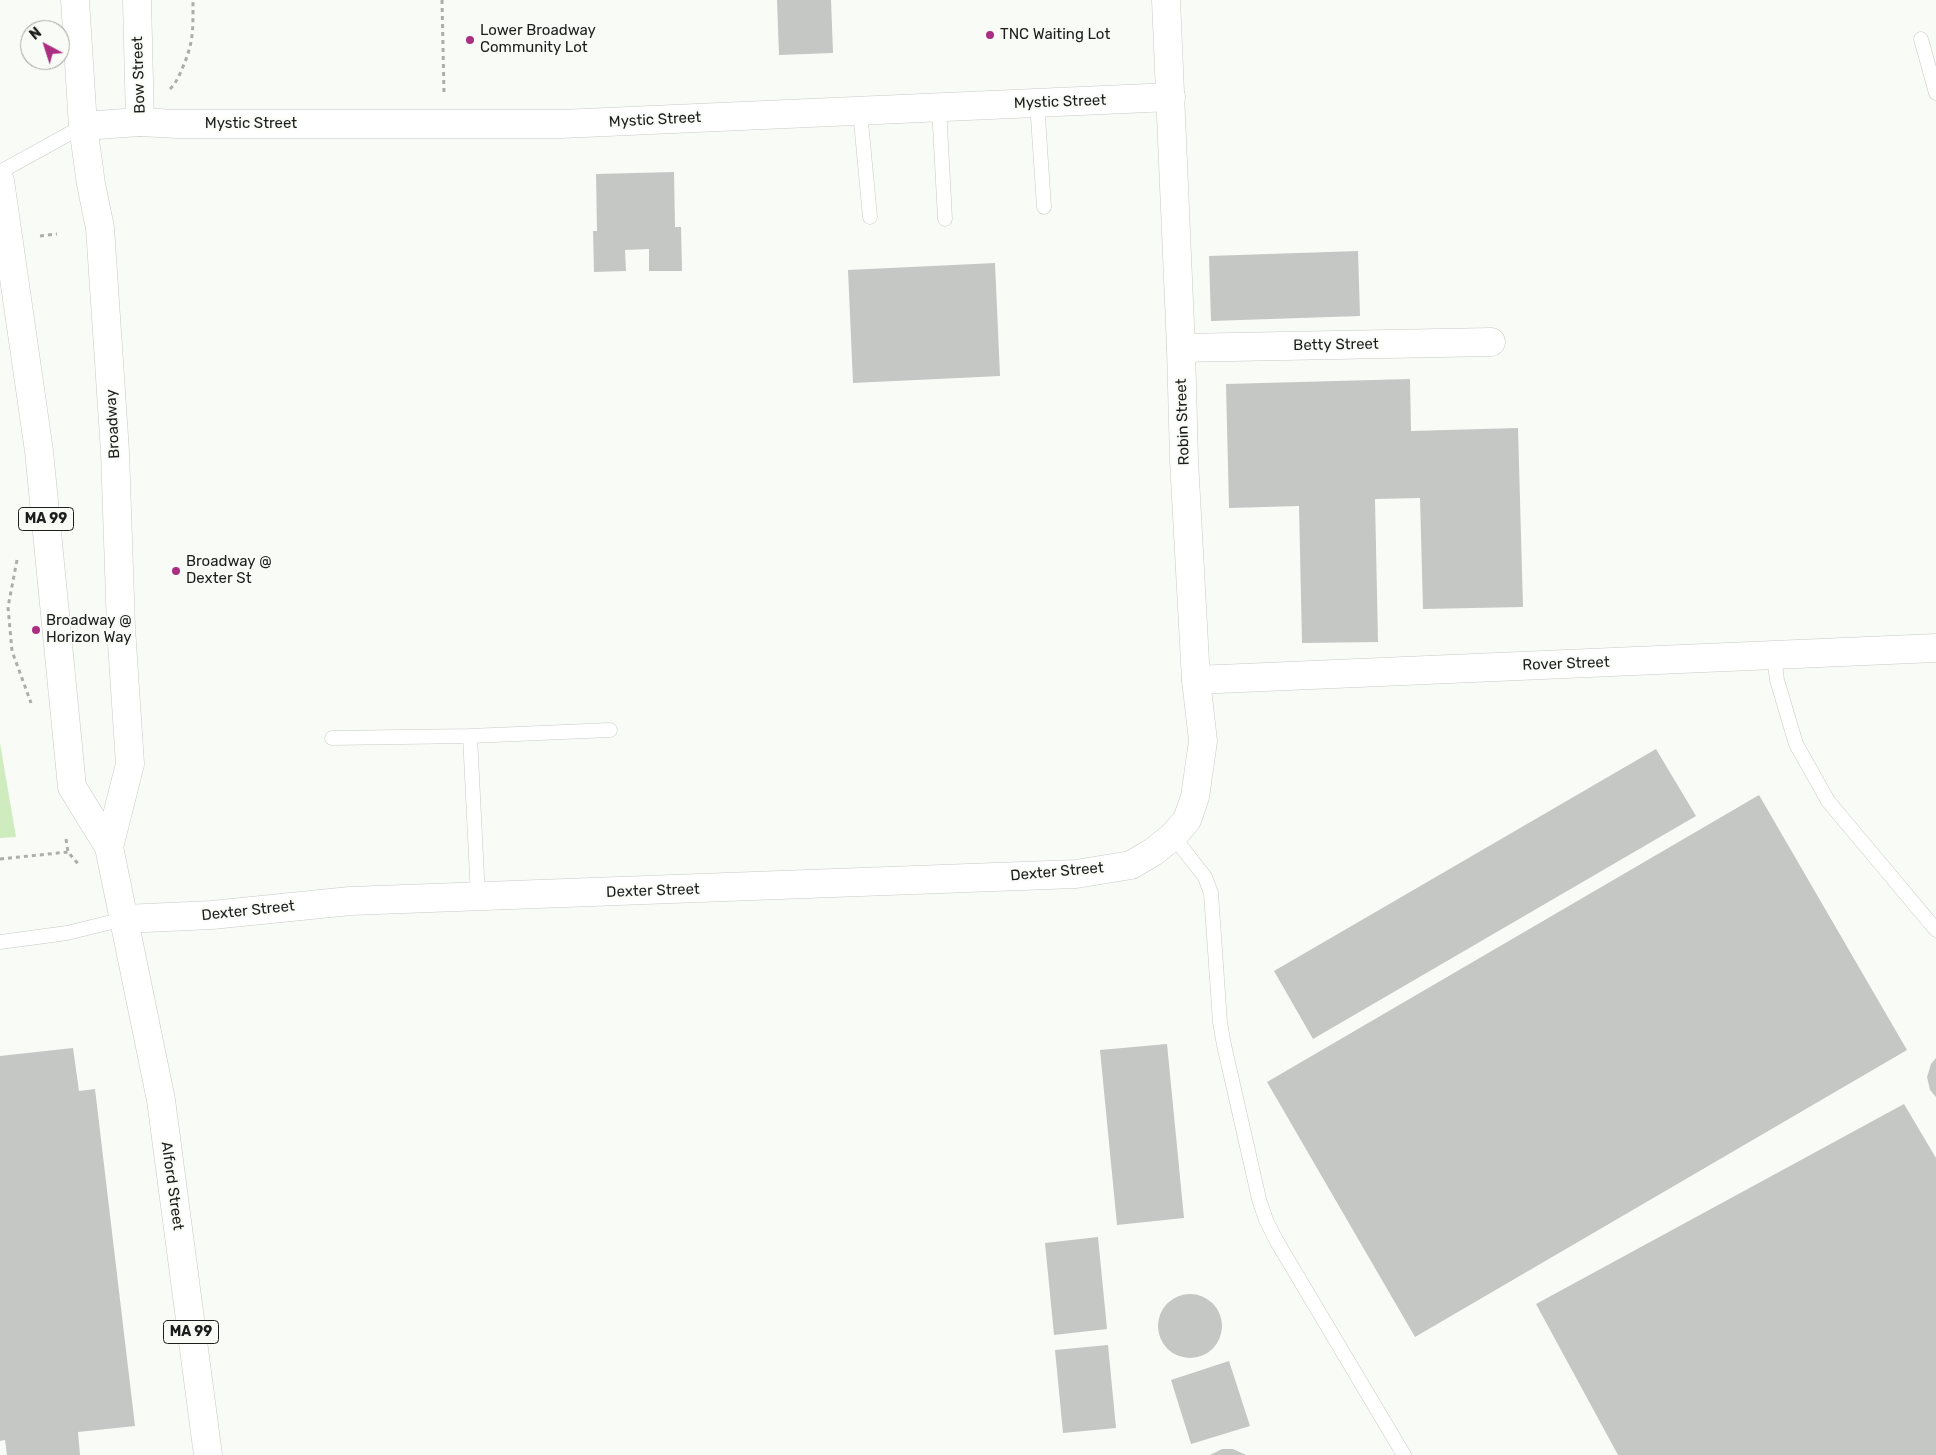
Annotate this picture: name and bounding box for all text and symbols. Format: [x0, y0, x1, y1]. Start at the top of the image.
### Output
north arrow [20, 20, 70, 70]
place label: Lower Broadway Community Lot [480, 22, 596, 57]
text: N [26, 24, 45, 44]
place label: TNC Waiting Lot [1000, 26, 1110, 44]
marker: TNC Waiting Lot [984, 29, 996, 41]
marker: Lower Broadway Community Lot [464, 34, 476, 46]
street label: Bow Street [129, 36, 149, 114]
street label: Mystic Street [1014, 91, 1106, 113]
street label: Mystic Street [608, 109, 702, 131]
street label: Mystic Street [205, 115, 297, 133]
street label: Betty Street [1293, 335, 1379, 355]
street label: Robin Street [1172, 378, 1194, 466]
street label: Broadway [102, 389, 124, 459]
road number: MA 99 [18, 508, 74, 530]
place label: Broadway @ Dexter St [186, 553, 272, 588]
marker: Broadway @ Dexter St [170, 565, 182, 577]
place label: Broadway @ Horizon Way [46, 612, 132, 647]
marker: Broadway @ Horizon Way [30, 624, 42, 636]
street label: Rover Street [1522, 653, 1610, 675]
street label: Dexter Street [1010, 859, 1104, 885]
street label: Dexter Street [606, 880, 700, 902]
street label: Dexter Street [200, 897, 296, 925]
street label: Alford Street [157, 1140, 187, 1232]
road number: MA 99 [164, 1320, 218, 1344]

